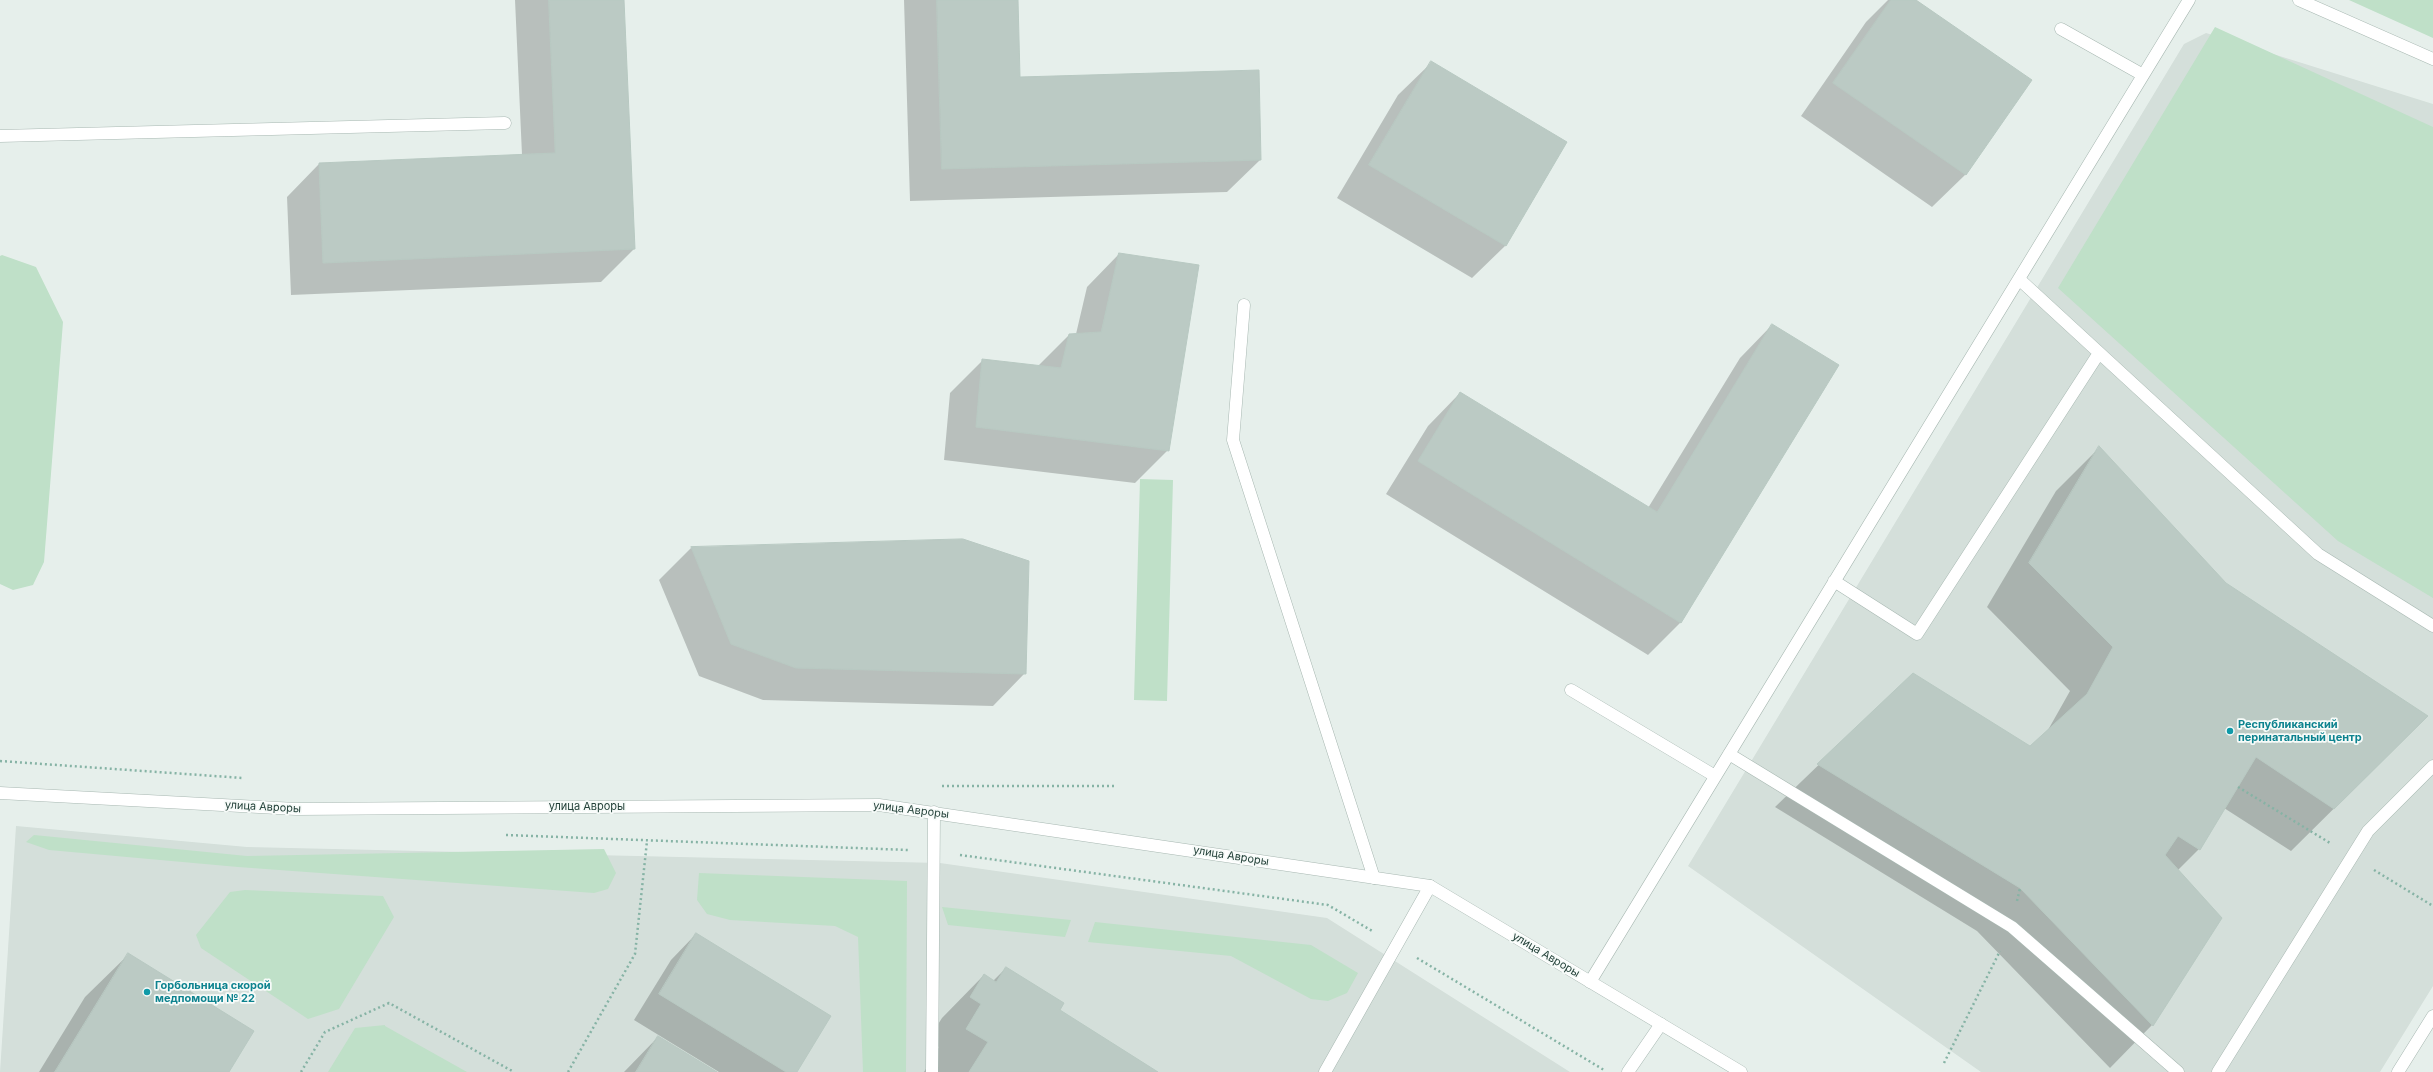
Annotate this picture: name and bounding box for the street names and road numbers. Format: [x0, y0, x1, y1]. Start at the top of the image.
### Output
street label: улица Авроры [225, 798, 301, 816]
street label: улица Авроры [872, 799, 950, 821]
street label: улица Авроры [549, 800, 625, 814]
street label: улица Авроры [1192, 844, 1270, 868]
street label: улица Авроры [1510, 930, 1582, 980]

